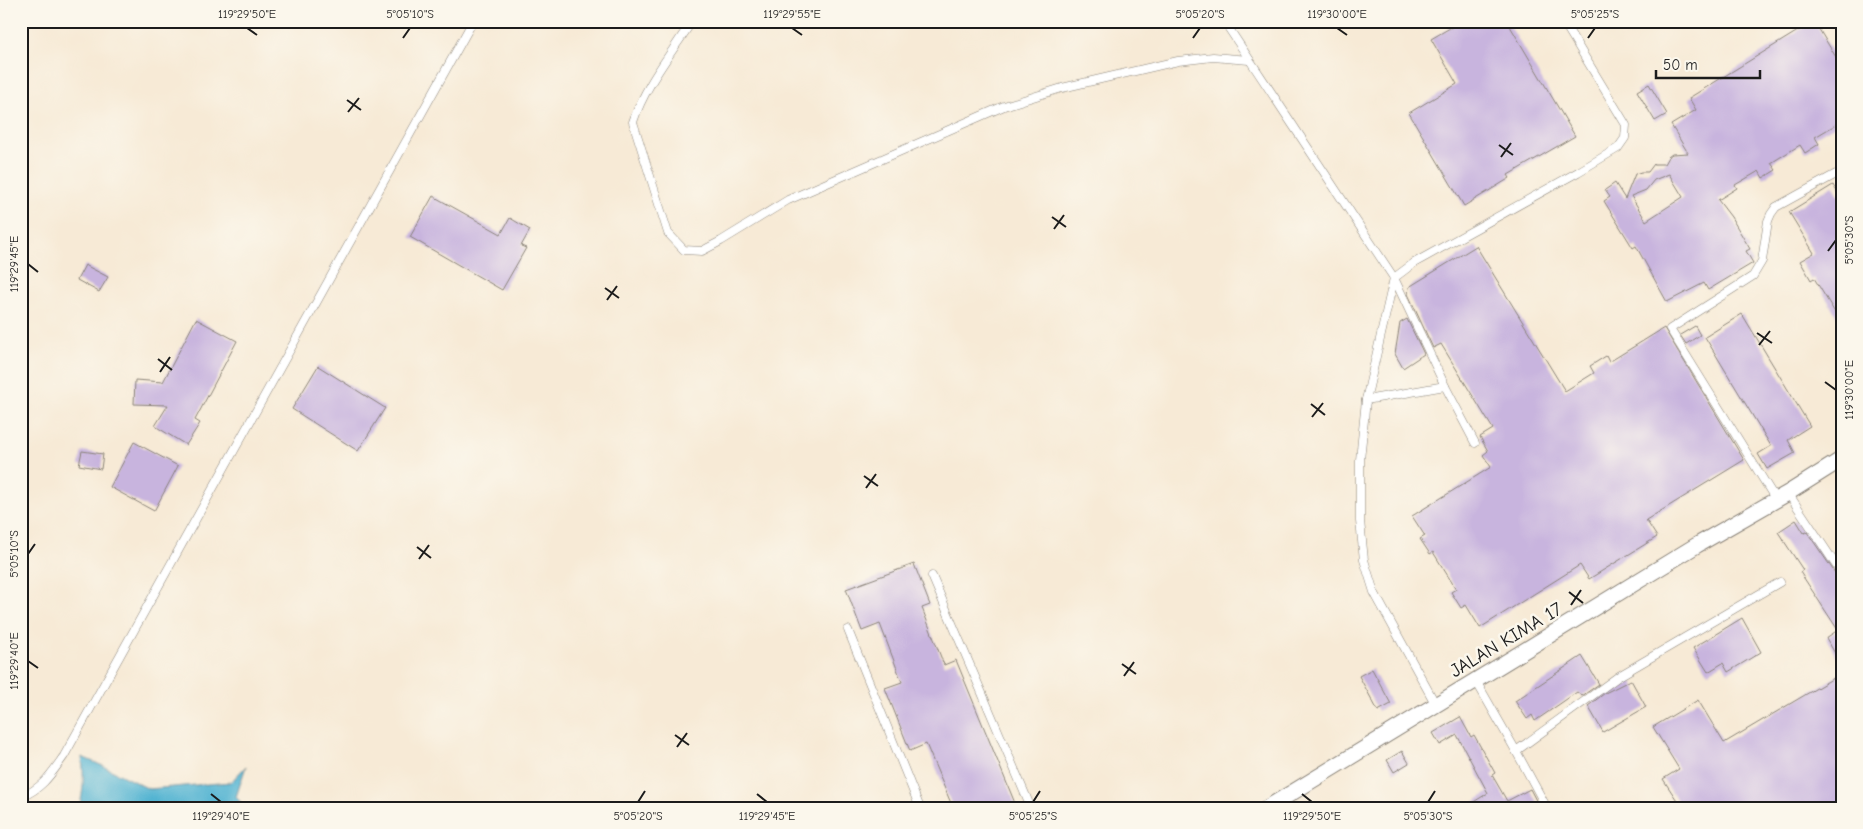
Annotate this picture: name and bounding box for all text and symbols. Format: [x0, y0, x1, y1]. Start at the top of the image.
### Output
text: 119°29'50"E [218, 7, 276, 21]
text: 5°05'10"S [386, 7, 434, 21]
text: 119°29'55"E [763, 7, 821, 21]
text: 5°05'20"S [1175, 7, 1225, 21]
text: 119°30'00"E [1307, 7, 1367, 21]
text: 5°05'25"S [1571, 7, 1620, 21]
scale bar [1656, 48, 1759, 80]
text: 50 m [1663, 56, 1698, 74]
text: 5°05'30"S [1842, 215, 1856, 264]
text: 119°29'45"E [7, 236, 21, 292]
text: 119°30'00"E [1842, 360, 1856, 420]
text: 5°05'10"S [7, 530, 21, 578]
street label: JALAN KIMA 17 [1446, 598, 1566, 682]
text: 119°29'40"E [7, 632, 21, 690]
text: 119°29'40"E [192, 809, 250, 823]
text: 5°05'20"S [613, 809, 663, 823]
text: 119°29'45"E [739, 809, 795, 823]
text: 5°05'25"S [1009, 809, 1058, 823]
text: 119°29'50"E [1283, 809, 1341, 823]
text: 5°05'30"S [1404, 809, 1453, 823]

